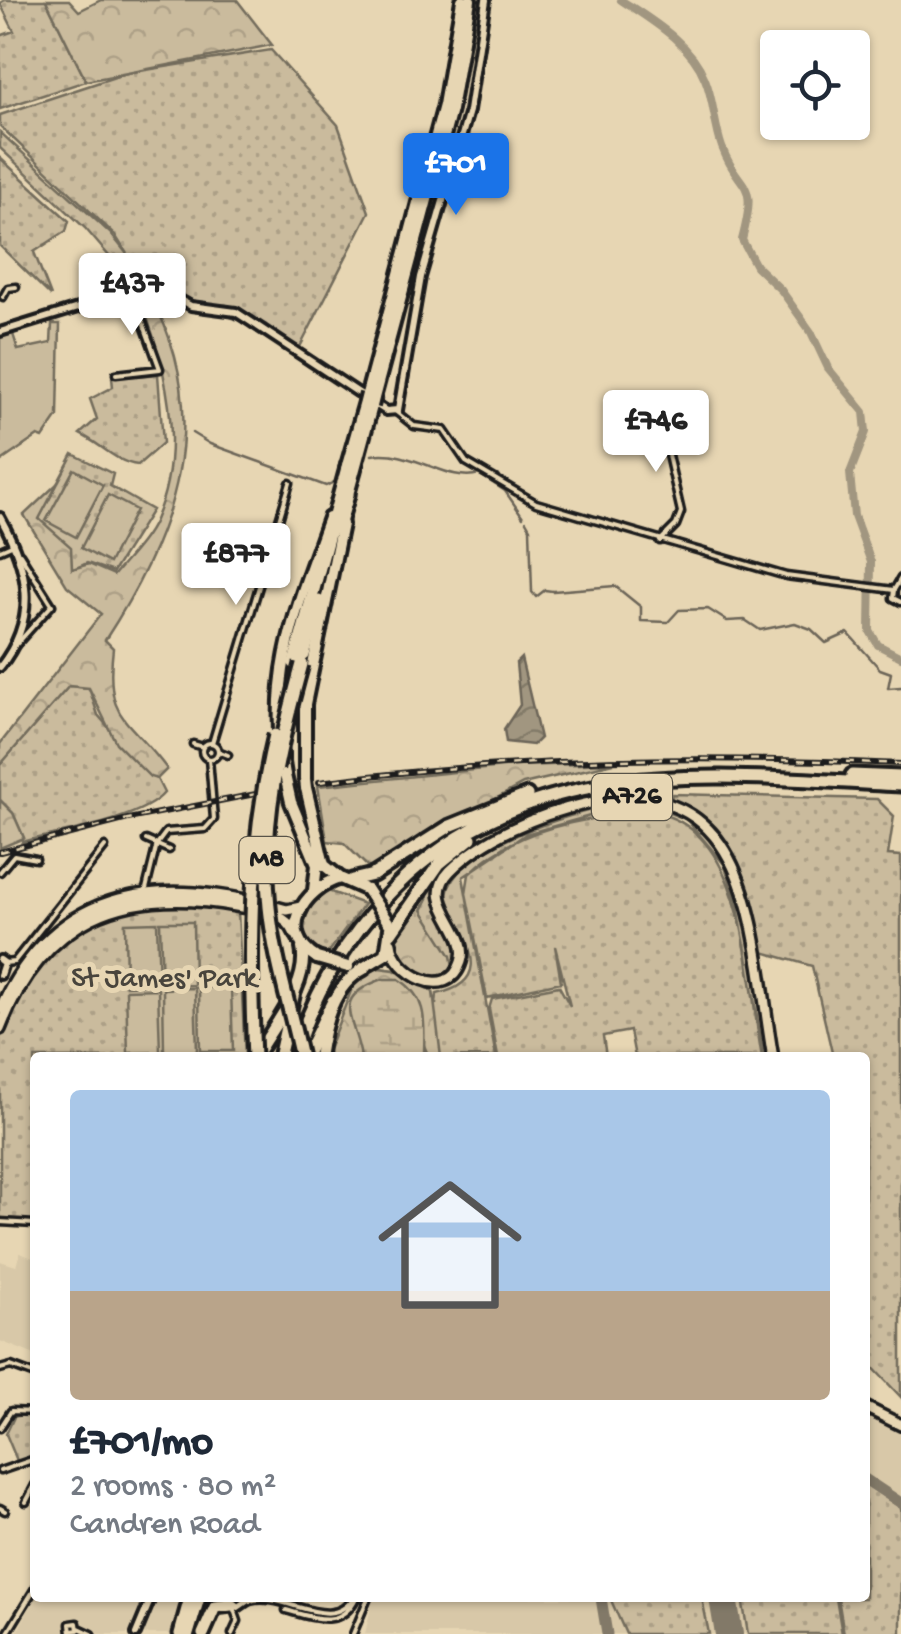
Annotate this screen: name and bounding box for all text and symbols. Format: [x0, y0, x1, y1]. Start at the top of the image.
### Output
map controls [760, 30, 870, 140]
button: locate [760, 30, 870, 140]
pin: £701 [397, 133, 515, 218]
text: £701 [425, 146, 487, 184]
pin: £437 [73, 253, 191, 338]
text: £437 [101, 266, 163, 304]
pin: £746 [597, 390, 715, 475]
text: £746 [625, 403, 687, 441]
pin: £877 [177, 523, 295, 608]
text: £877 [203, 536, 269, 574]
road number: A726 [592, 774, 672, 820]
road number: M8 [240, 837, 294, 883]
park label: St James' Park [71, 963, 259, 998]
icon: home [360, 1155, 540, 1335]
text: £701/mo [70, 1420, 213, 1469]
text: 2 rooms · 80 m² [70, 1469, 276, 1507]
text: Candren Road [70, 1507, 260, 1545]

